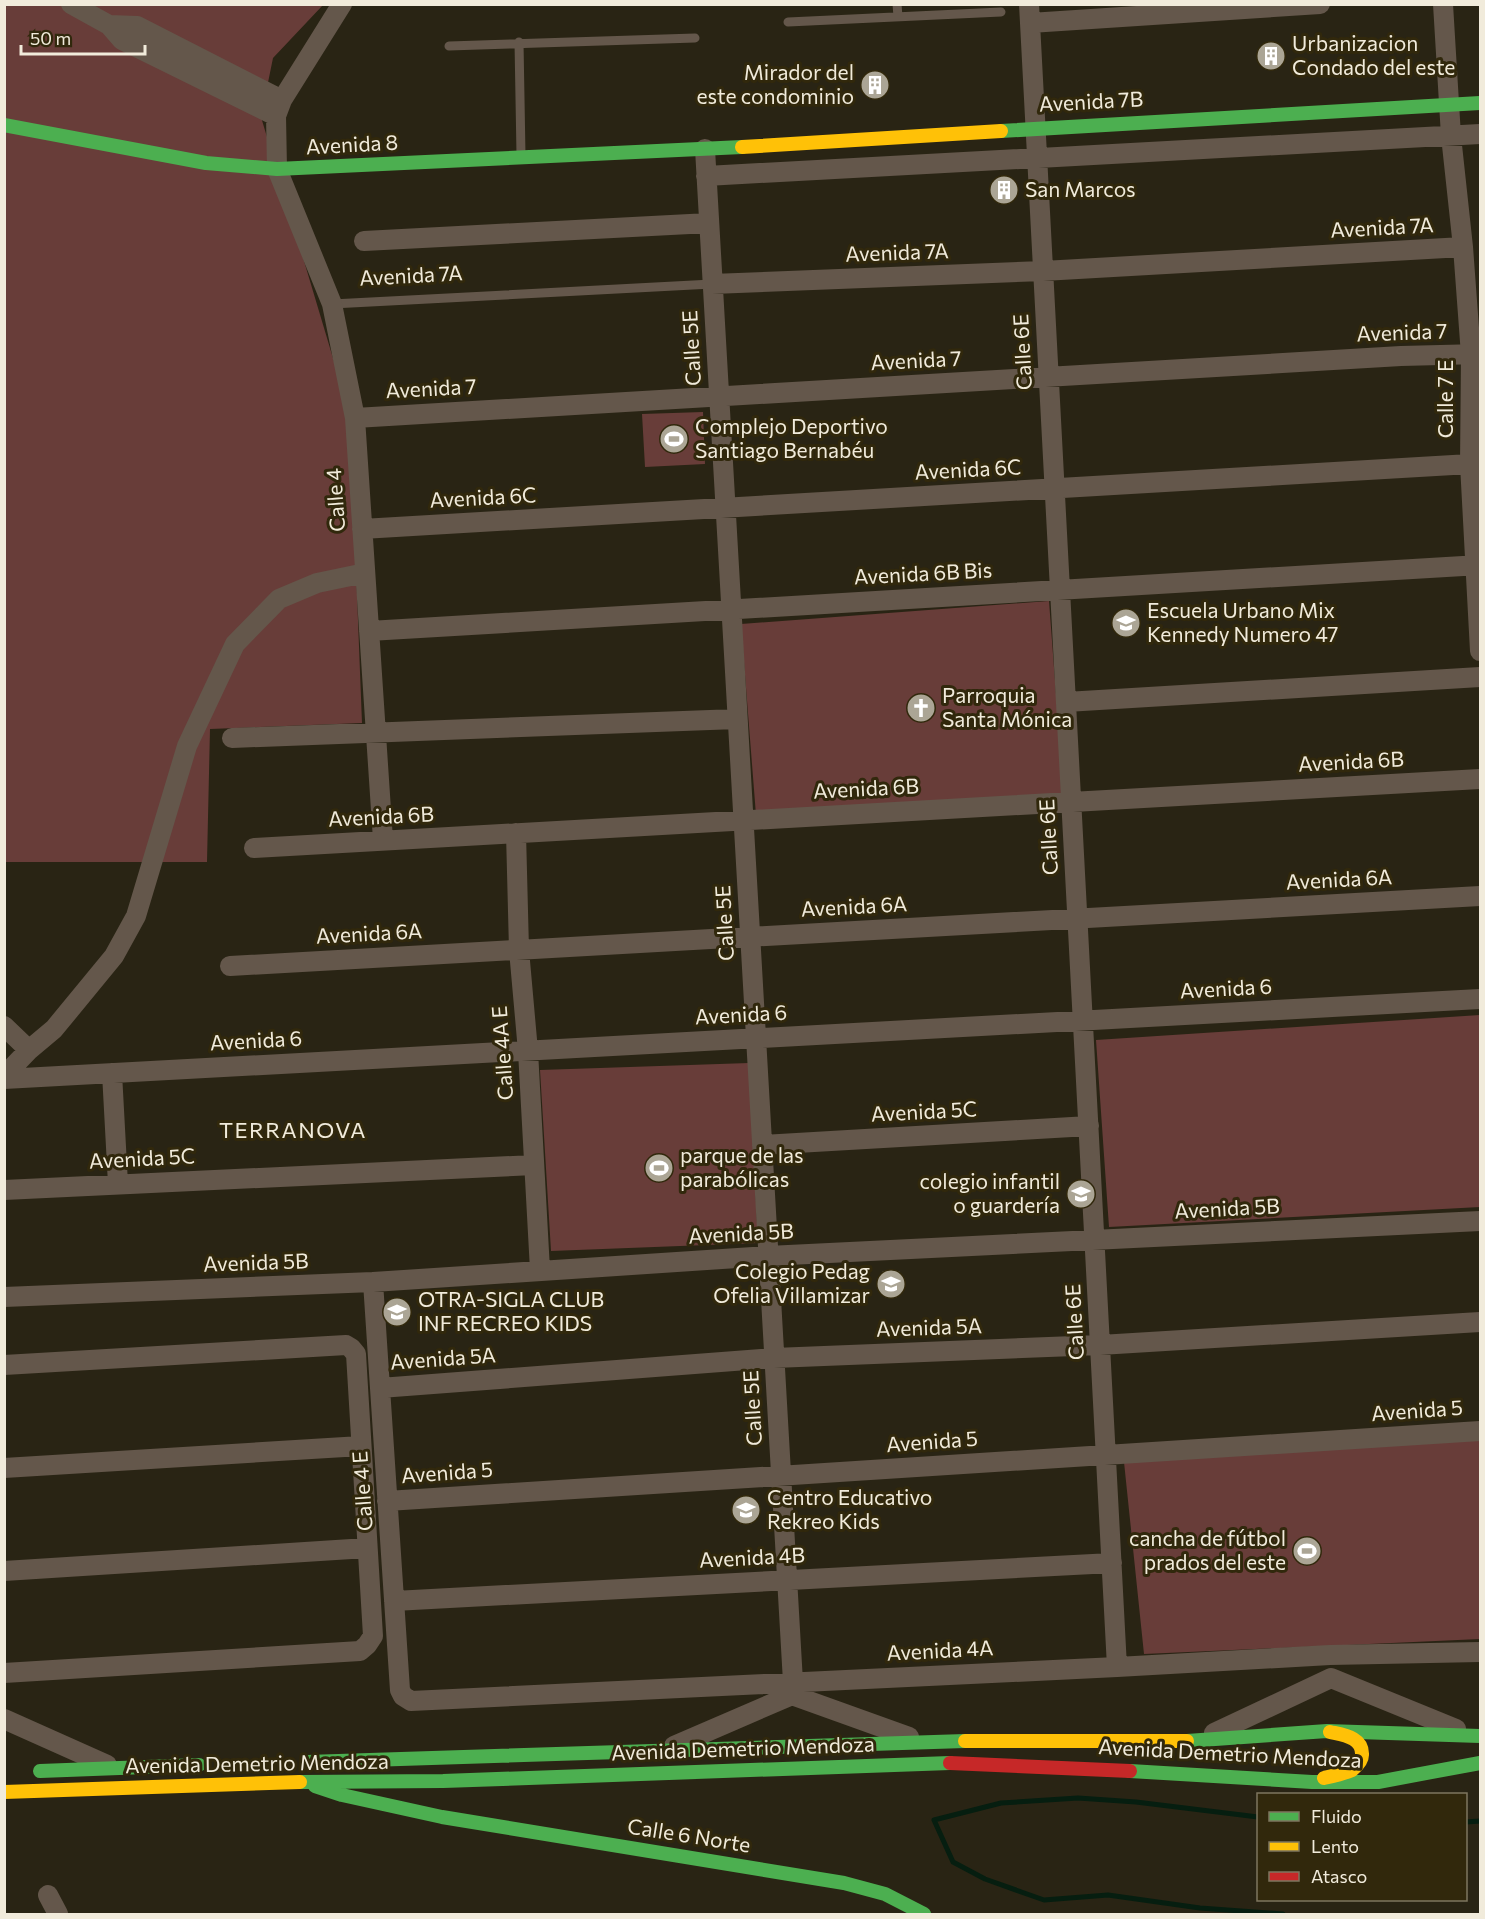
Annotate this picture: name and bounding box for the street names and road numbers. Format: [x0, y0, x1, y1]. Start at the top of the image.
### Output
street label: Avenida 7B [1038, 85, 1144, 116]
street label: Avenida 8 [305, 129, 399, 158]
street label: Avenida 7A [1330, 211, 1434, 242]
street label: Avenida 7A [845, 237, 949, 266]
street label: Avenida 7A [359, 259, 463, 290]
street label: Calle 5E [676, 310, 705, 387]
street label: Calle 6E [1007, 313, 1036, 391]
street label: Avenida 7 [1356, 317, 1448, 346]
street label: Avenida 7 [870, 345, 962, 374]
street label: Calle 7 E [1432, 360, 1457, 438]
street label: Avenida 7 [385, 373, 477, 402]
street label: Avenida 6C [914, 453, 1022, 484]
street label: Calle 4 [320, 467, 349, 533]
street label: Avenida 6C [429, 481, 537, 512]
street label: Avenida 6B Bis [853, 556, 993, 589]
street label: Avenida 6B [1297, 745, 1405, 776]
street label: Avenida 6B [812, 772, 920, 803]
street label: Calle 6E [1033, 798, 1062, 876]
street label: Avenida 6B [327, 800, 435, 831]
street label: Avenida 6A [1285, 863, 1393, 894]
street label: Calle 5E [709, 885, 738, 962]
street label: Avenida 6A [800, 890, 908, 921]
street label: Avenida 6A [315, 917, 423, 948]
street label: Avenida 6 [1179, 973, 1273, 1002]
street label: Avenida 6 [694, 999, 788, 1028]
street label: Calle 4A E [486, 1005, 517, 1101]
street label: Avenida 6 [209, 1025, 303, 1054]
street label: Avenida 5C [870, 1095, 978, 1126]
street label: Avenida 5C [88, 1142, 196, 1173]
street label: Avenida 5B [1174, 1192, 1280, 1223]
street label: Avenida 5B [688, 1217, 794, 1248]
street label: Avenida 5B [203, 1247, 309, 1276]
street label: Calle 6E [1059, 1283, 1088, 1361]
street label: Avenida 5A [876, 1312, 982, 1341]
street label: Avenida 5A [389, 1341, 497, 1374]
street label: Calle 5E [737, 1370, 766, 1447]
street label: Avenida 5 [1370, 1394, 1464, 1425]
street label: Avenida 5 [885, 1425, 979, 1456]
street label: Calle 4 E [346, 1450, 377, 1532]
street label: Avenida 5 [400, 1456, 494, 1487]
street label: Avenida 4B [698, 1541, 805, 1572]
street label: Avenida 4A [886, 1634, 994, 1665]
street label: Avenida Demetrio Mendoza [611, 1730, 875, 1765]
street label: Avenida Demetrio Mendoza [1098, 1733, 1362, 1772]
street label: Avenida Demetrio Mendoza [125, 1748, 389, 1777]
street label: Calle 6 Norte [626, 1812, 753, 1857]

